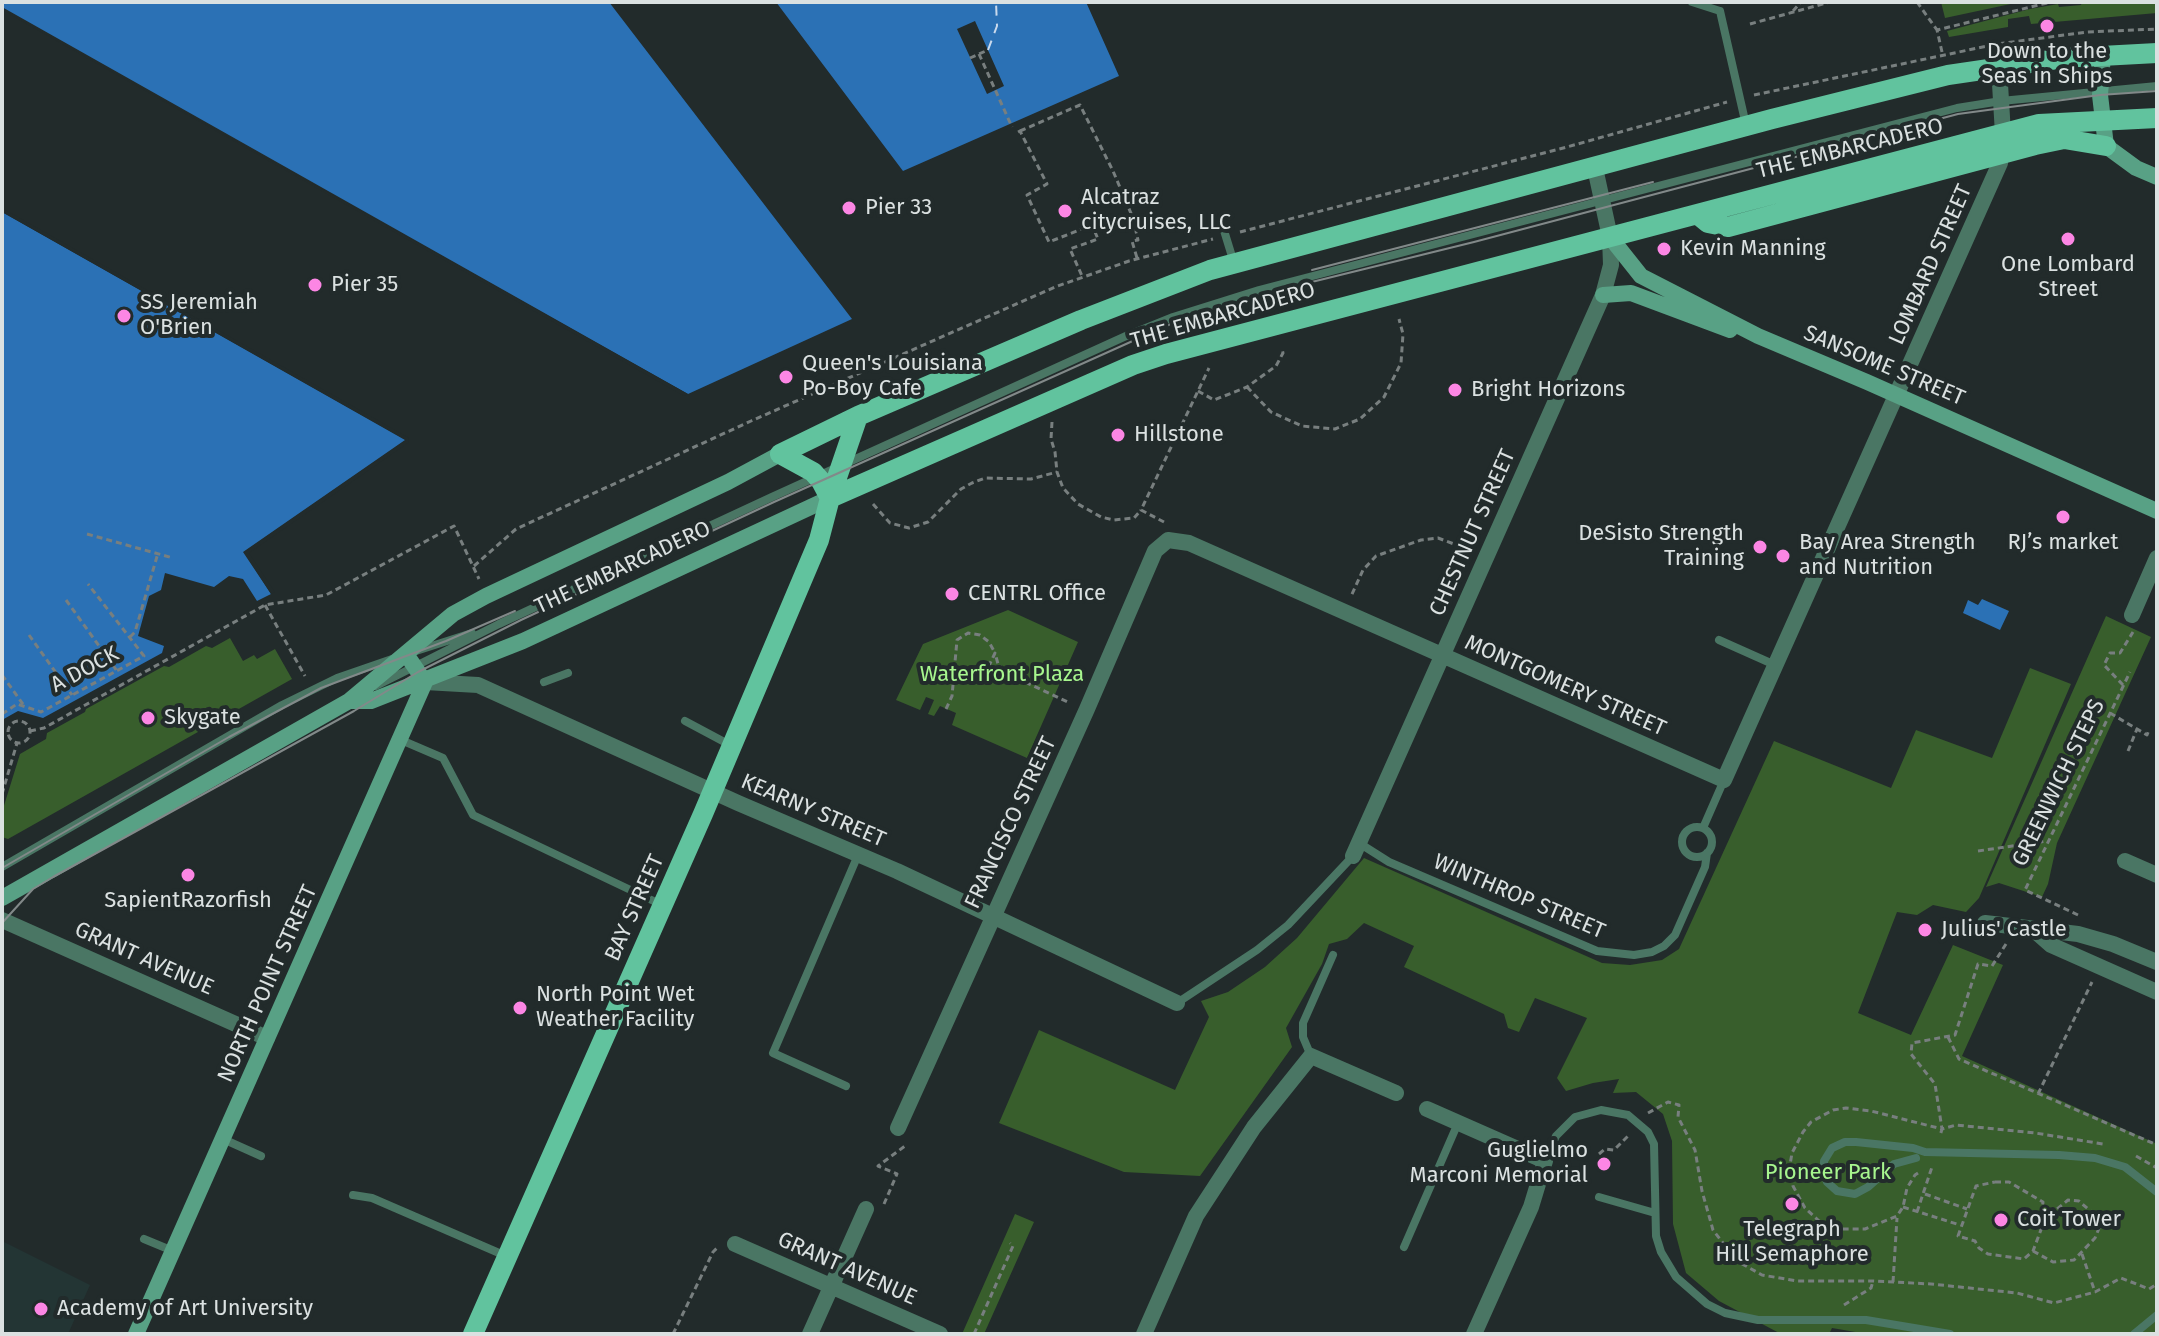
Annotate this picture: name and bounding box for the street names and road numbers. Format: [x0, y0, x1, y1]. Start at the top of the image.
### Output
street label: THE EMBARCADERO [1754, 113, 1946, 185]
street label: LOMBARD STREET [1884, 181, 1978, 349]
street label: THE EMBARCADERO [1128, 277, 1318, 355]
street label: SANSOME STREET [1799, 320, 1969, 412]
street label: CHESTNUT STREET [1424, 446, 1522, 620]
street label: THE EMBARCADERO [531, 516, 715, 620]
street label: MONTGOMERY STREET [1460, 630, 1670, 742]
street label: A DOCK [47, 641, 123, 699]
street label: GREENWICH STEPS [2007, 695, 2111, 871]
street label: FRANCISCO STREET [960, 733, 1062, 913]
street label: KEARNY STREET [737, 769, 889, 853]
street label: WINTHROP STREET [1429, 849, 1609, 945]
street label: BAY STREET [600, 851, 670, 965]
street label: NORTH POINT STREET [213, 881, 323, 1087]
street label: GRANT AVENUE [70, 916, 218, 1002]
street label: GRANT AVENUE [773, 1226, 921, 1312]

